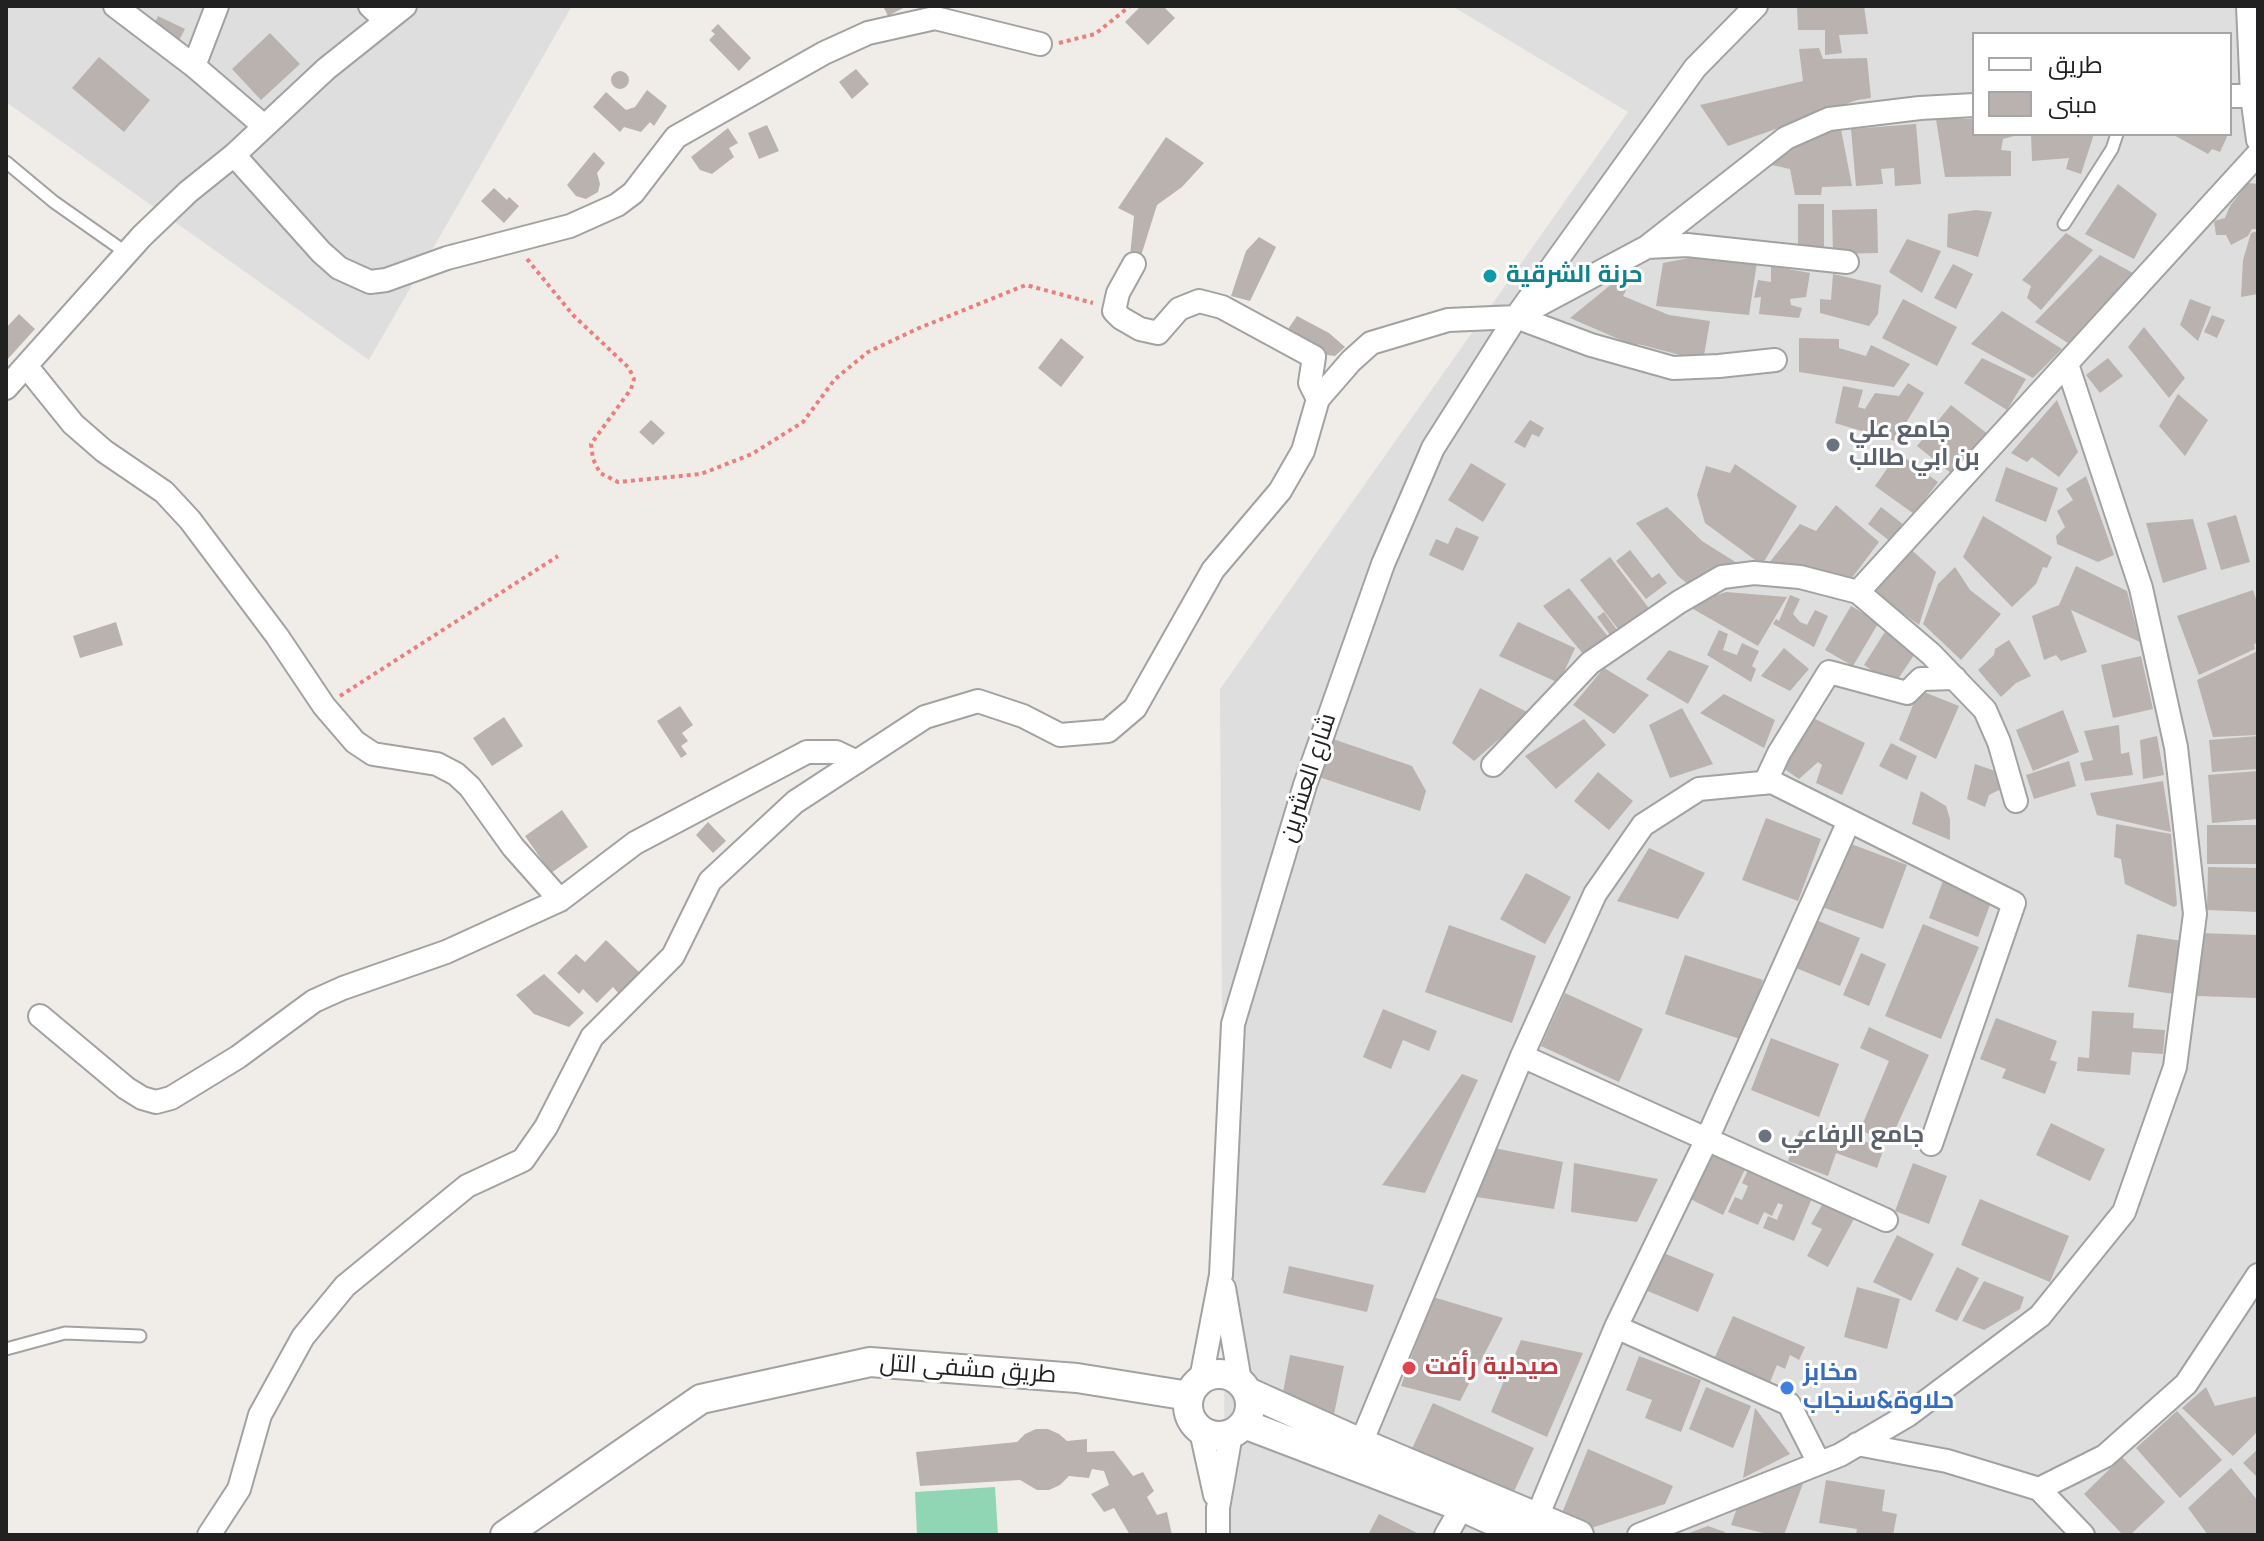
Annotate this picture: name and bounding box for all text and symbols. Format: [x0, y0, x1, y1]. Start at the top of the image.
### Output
legend [1972, 32, 2232, 136]
text: طريق [2048, 51, 2103, 80]
text: مبنى [2048, 91, 2097, 120]
place label: حرنة الشرقية [1506, 262, 1643, 290]
marker: حرنة الشرقية [1481, 267, 1499, 285]
place label: جامع علي بن ابي طالب [1849, 417, 1980, 473]
marker: جامع علي بن ابي طالب [1824, 436, 1842, 454]
street label: شارع العشرين [1275, 710, 1343, 846]
place label: جامع الرفاعي [1781, 1122, 1924, 1150]
marker: جامع الرفاعي [1756, 1127, 1774, 1145]
street label: طريق مشفى التل [879, 1349, 1057, 1391]
place label: صيدلية رأفت [1425, 1354, 1559, 1382]
marker: صيدلية رأفت [1400, 1359, 1418, 1377]
place label: مخابز حلاوة&سنجاب [1803, 1360, 1954, 1416]
marker: مخابز حلاوة&سنجاب [1778, 1379, 1796, 1397]

